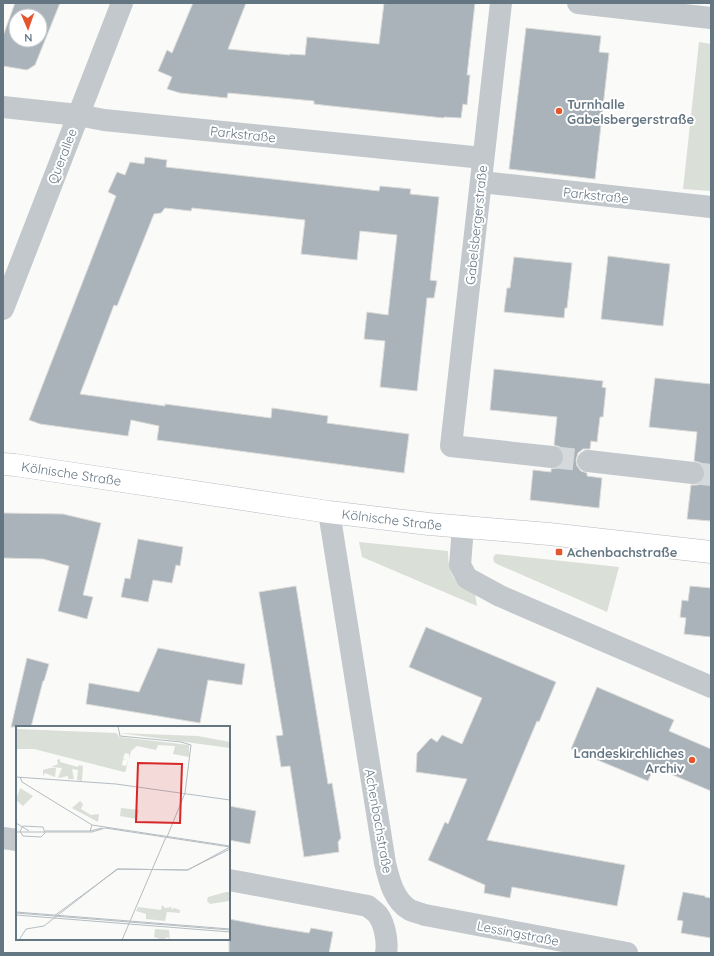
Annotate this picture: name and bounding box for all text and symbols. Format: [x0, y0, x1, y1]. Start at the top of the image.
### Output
north arrow [8, 8, 48, 48]
text: N [24, 31, 33, 45]
place label: Turnhalle Gabelsbergerstraße [567, 96, 695, 127]
marker: Turnhalle Gabelsbergerstraße [554, 106, 564, 116]
street label: Parkstraße [209, 123, 277, 145]
street label: Querallee [44, 126, 80, 186]
street label: Gabelsbergerstraße [462, 164, 490, 286]
street label: Parkstraße [562, 184, 630, 206]
street label: Kölnische Straße [20, 458, 122, 489]
street label: Kölnische Straße [341, 506, 443, 533]
place label: Achenbachstraße [567, 544, 678, 560]
marker: Achenbachstraße [554, 547, 564, 557]
inset map [16, 726, 230, 940]
place label: Landeskirchliches Archiv [574, 745, 684, 776]
marker: Landeskirchliches Archiv [687, 755, 697, 765]
street label: Achenbachstraße [362, 768, 396, 874]
street label: Lessingstraße [476, 917, 560, 949]

